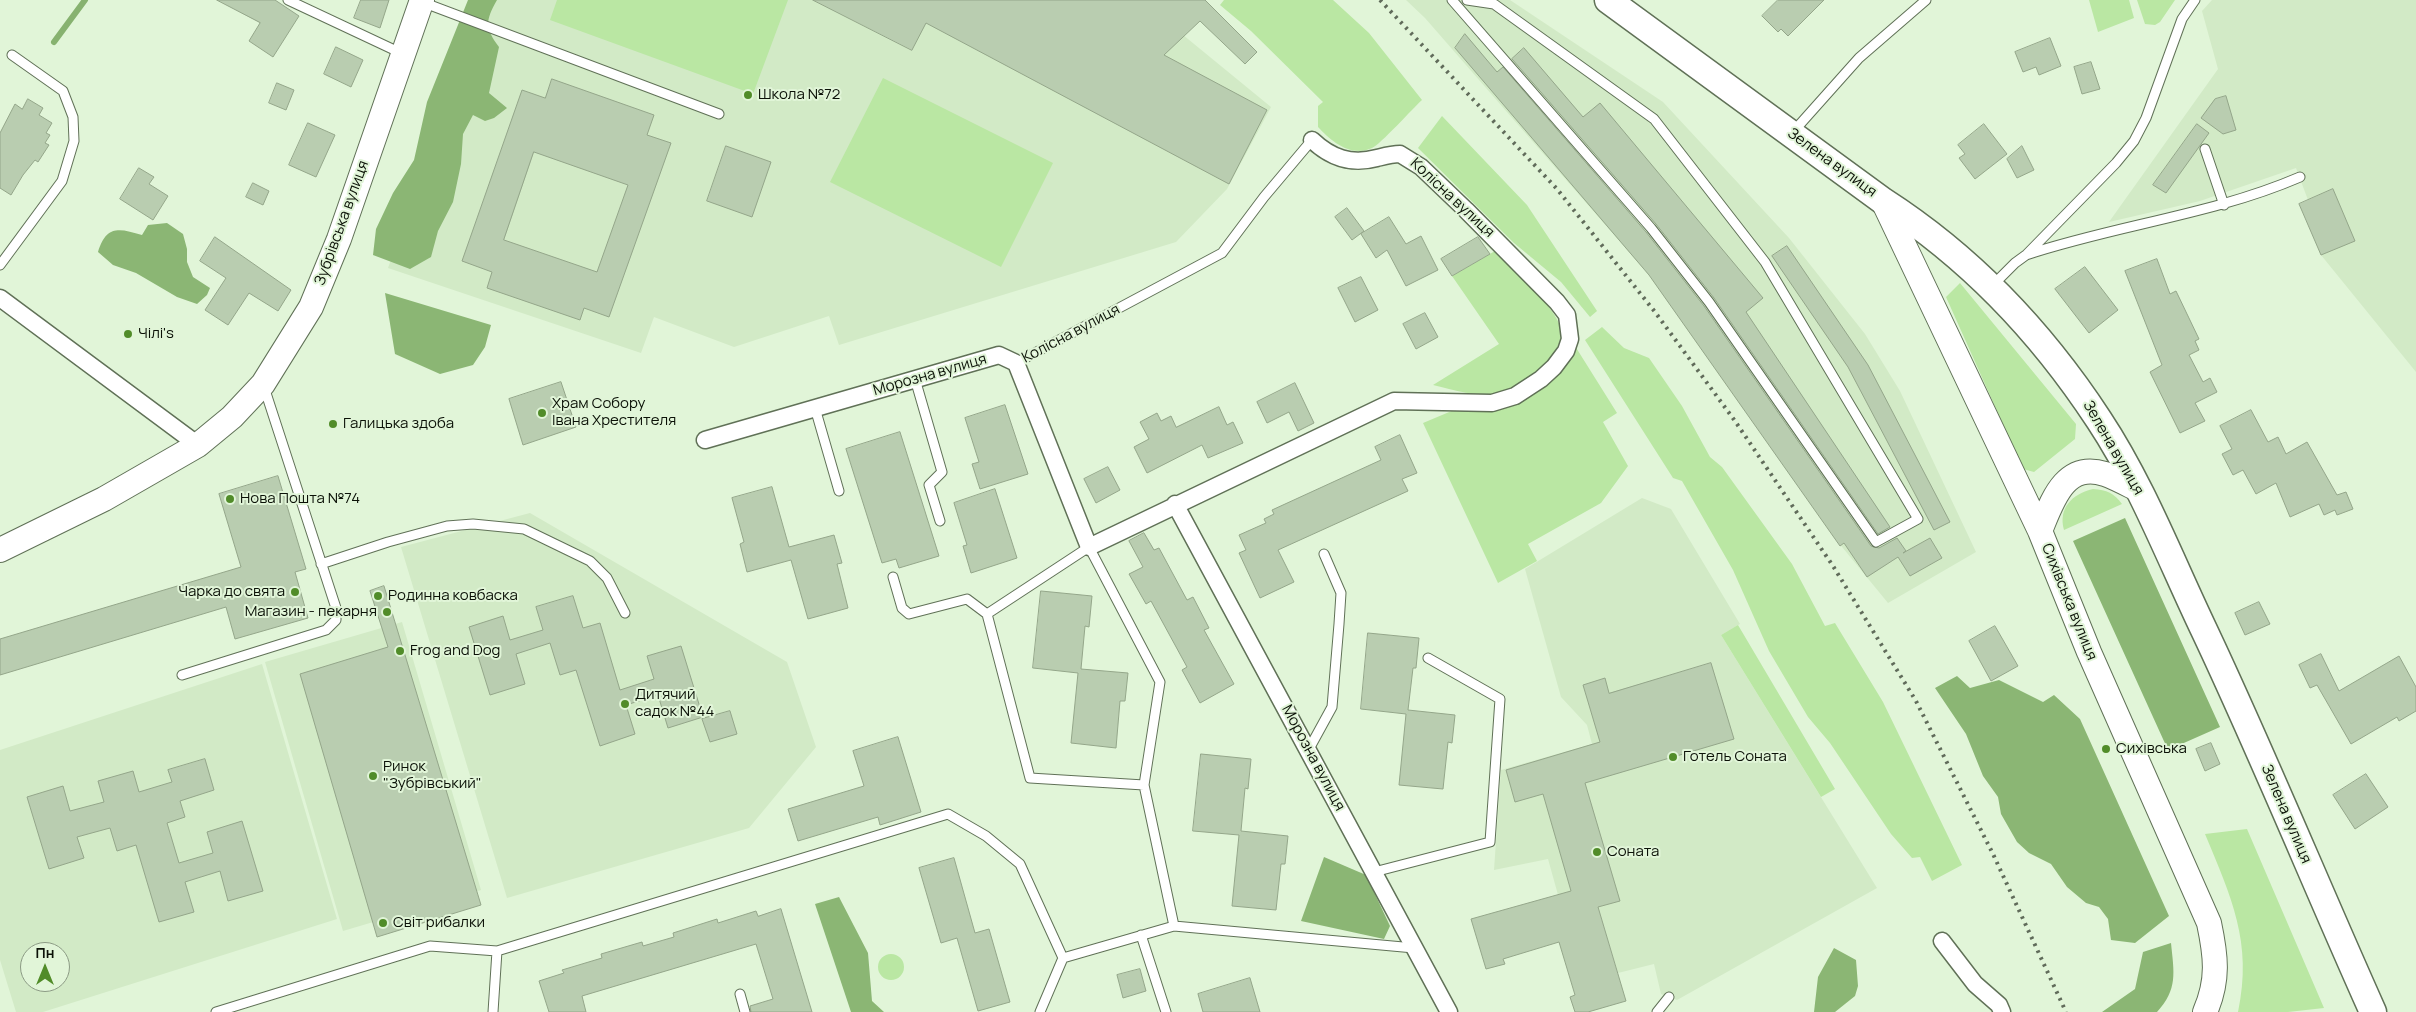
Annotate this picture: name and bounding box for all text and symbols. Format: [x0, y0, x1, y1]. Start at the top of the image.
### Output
place label: Школа №72 [758, 86, 840, 104]
marker: Школа №72 [742, 89, 754, 101]
street label: Зелена вулиця [1784, 125, 1880, 201]
street label: Колісна вулиця [1406, 155, 1498, 241]
street label: Зубрівська вулиця [311, 158, 373, 288]
street label: Колісна вулиця [1019, 301, 1123, 367]
place label: Чілі's [138, 325, 174, 343]
marker: Чілі's [122, 328, 134, 340]
street label: Морозна вулиця [871, 350, 989, 400]
place label: Храм Собору Івана Хрестителя [552, 395, 676, 430]
street label: Зелена вулиця [2079, 398, 2147, 498]
marker: Храм Собору Івана Хрестителя [536, 407, 548, 419]
place label: Галицька здоба [343, 415, 454, 433]
marker: Галицька здоба [327, 418, 339, 430]
place label: Нова Пошта №74 [240, 490, 360, 508]
marker: Нова Пошта №74 [224, 493, 236, 505]
street label: Сихівська вулиця [2037, 541, 2101, 663]
place label: Чарка до свята [178, 583, 285, 601]
marker: Чарка до свята [289, 586, 301, 598]
place label: Родинна ковбаска [388, 587, 518, 605]
marker: Родинна ковбаска [372, 590, 384, 602]
place label: Магазин - пекарня [245, 603, 377, 621]
marker: Магазин - пекарня [381, 606, 393, 618]
place label: Frog and Dog [410, 642, 500, 660]
marker: Frog and Dog [394, 645, 406, 657]
place label: Дитячий садок №44 [635, 686, 714, 721]
marker: Дитячий садок №44 [619, 698, 631, 710]
street label: Морозна вулиця [1278, 702, 1348, 814]
place label: Сихівська [2116, 740, 2187, 758]
marker: Сихівська [2100, 743, 2112, 755]
place label: Готель Соната [1683, 748, 1787, 766]
marker: Готель Соната [1667, 751, 1679, 763]
place label: Ринок "Зубрівський" [383, 758, 482, 793]
street label: Зелена вулиця [2257, 762, 2315, 866]
marker: Ринок "Зубрівський" [367, 770, 379, 782]
place label: Соната [1607, 843, 1659, 861]
marker: Соната [1591, 846, 1603, 858]
place label: Світ рибалки [393, 914, 485, 932]
marker: Світ рибалки [377, 917, 389, 929]
north arrow [20, 942, 70, 992]
text: Пн [36, 943, 54, 962]

